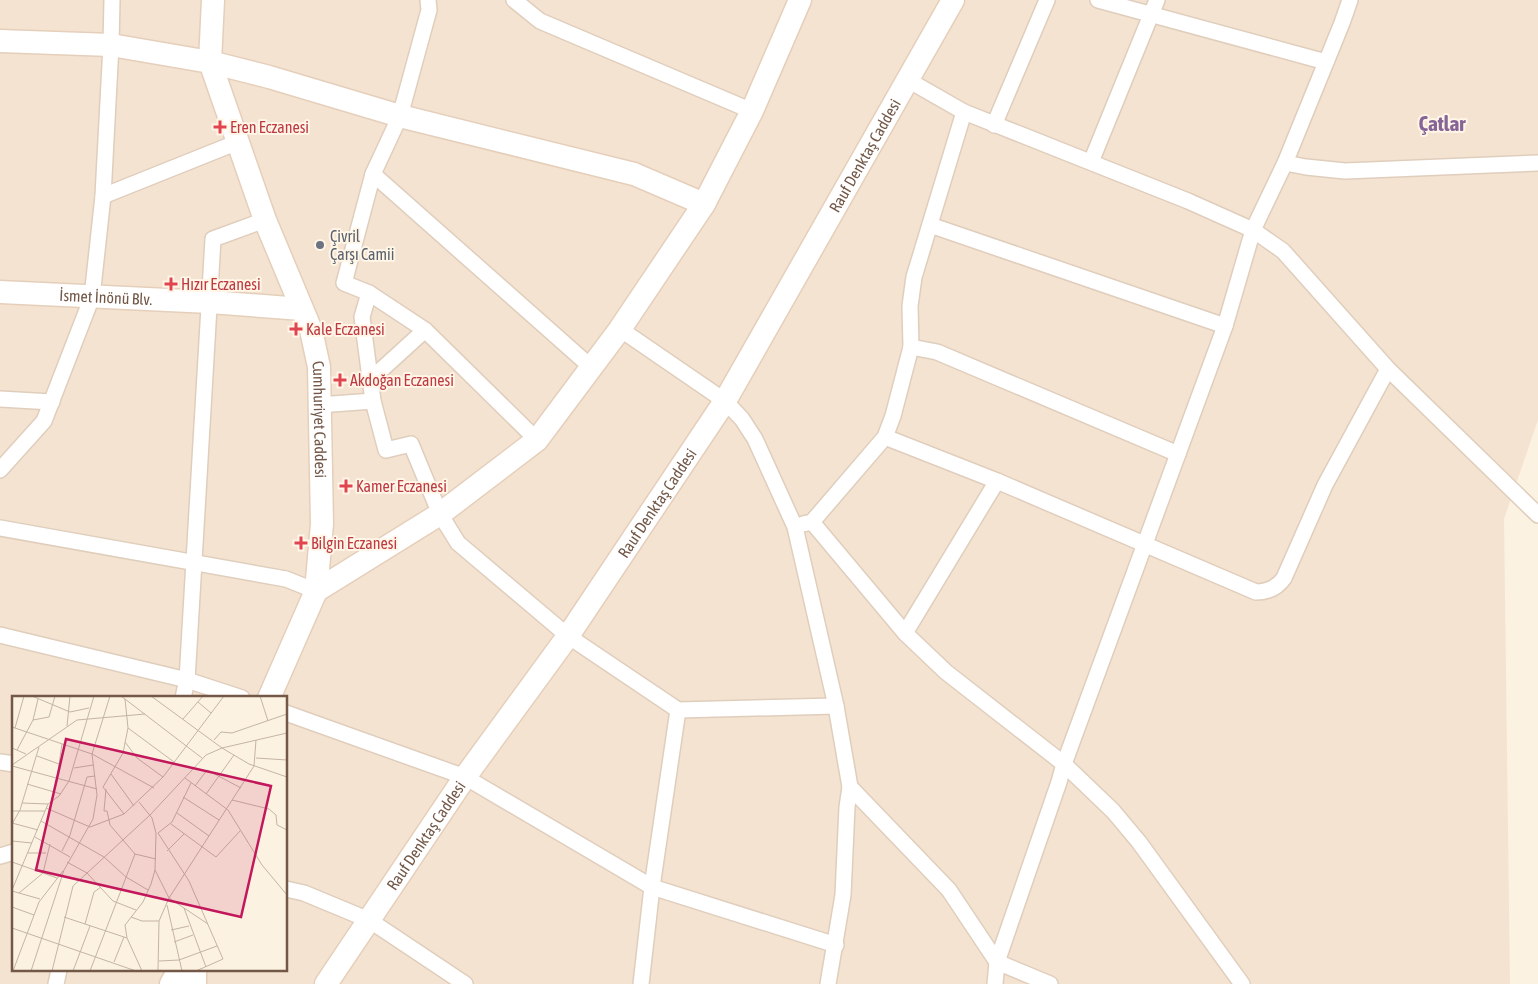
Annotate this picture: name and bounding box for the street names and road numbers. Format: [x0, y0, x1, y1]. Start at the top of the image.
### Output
street label: Rauf Denktaş Caddesi [825, 96, 904, 215]
street label: İsmet İnönü Blv. [59, 286, 153, 308]
street label: Cumhuriyet Caddesi [309, 359, 330, 478]
street label: Rauf Denktaş Caddesi [614, 445, 700, 561]
street label: Rauf Denktaş Caddesi [383, 778, 469, 893]

